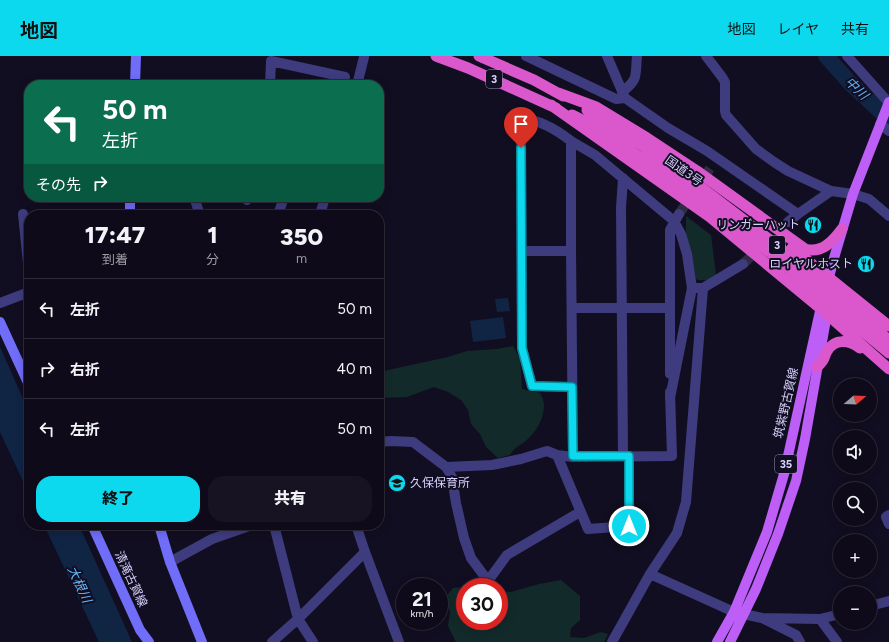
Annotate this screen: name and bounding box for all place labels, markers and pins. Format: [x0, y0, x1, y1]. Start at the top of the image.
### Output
pin [504, 107, 538, 148]
restaurant icon: リンガーハット [803, 215, 823, 235]
place label: リンガーハット [716, 218, 800, 232]
restaurant icon: ロイヤルホスト [856, 254, 876, 274]
place label: ロイヤルホスト [769, 257, 853, 271]
school or university icon: 久保保育所 [387, 473, 407, 493]
place label: 久保保育所 [410, 476, 470, 490]

